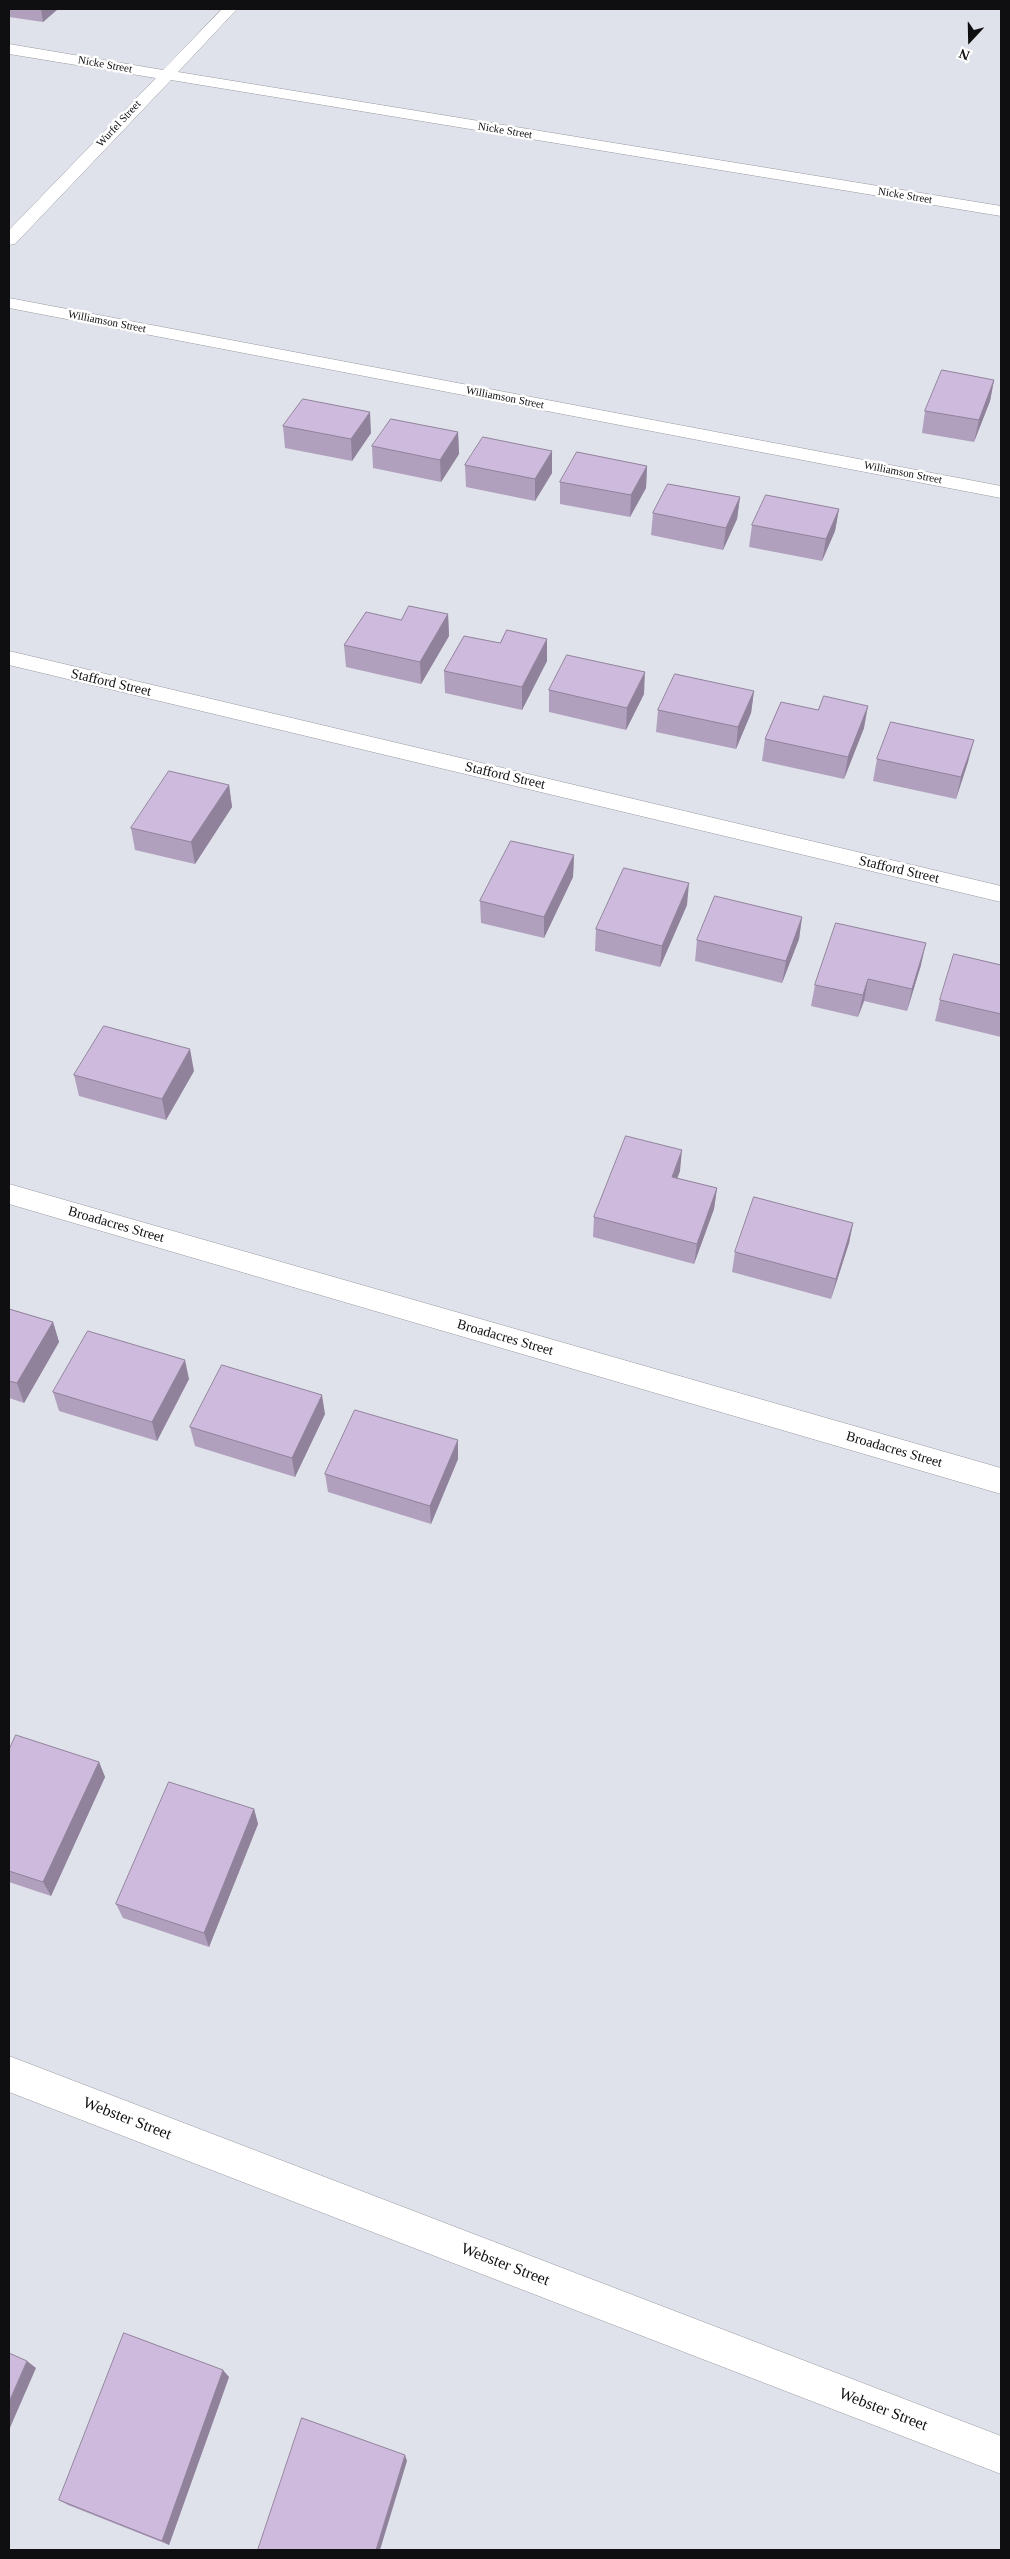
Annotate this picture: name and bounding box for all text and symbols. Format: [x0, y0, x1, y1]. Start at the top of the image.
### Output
north arrow [945, 15, 995, 65]
text: N [957, 46, 972, 63]
street label: Nicke Street [77, 54, 133, 76]
street label: Wurfel Street [94, 98, 144, 150]
street label: Nicke Street [477, 120, 533, 142]
street label: Nicke Street [877, 185, 933, 207]
street label: Williamson Street [67, 308, 147, 336]
street label: Williamson Street [465, 384, 545, 412]
street label: Williamson Street [863, 459, 943, 487]
street label: Stafford Street [69, 666, 153, 700]
street label: Stafford Street [463, 759, 547, 793]
street label: Stafford Street [857, 853, 941, 887]
street label: Broadacres Street [66, 1203, 166, 1247]
street label: Broadacres Street [455, 1316, 555, 1360]
street label: Broadacres Street [844, 1428, 944, 1472]
street label: Webster Street [80, 2093, 174, 2145]
street label: Webster Street [458, 2239, 552, 2291]
street label: Webster Street [836, 2384, 930, 2436]

